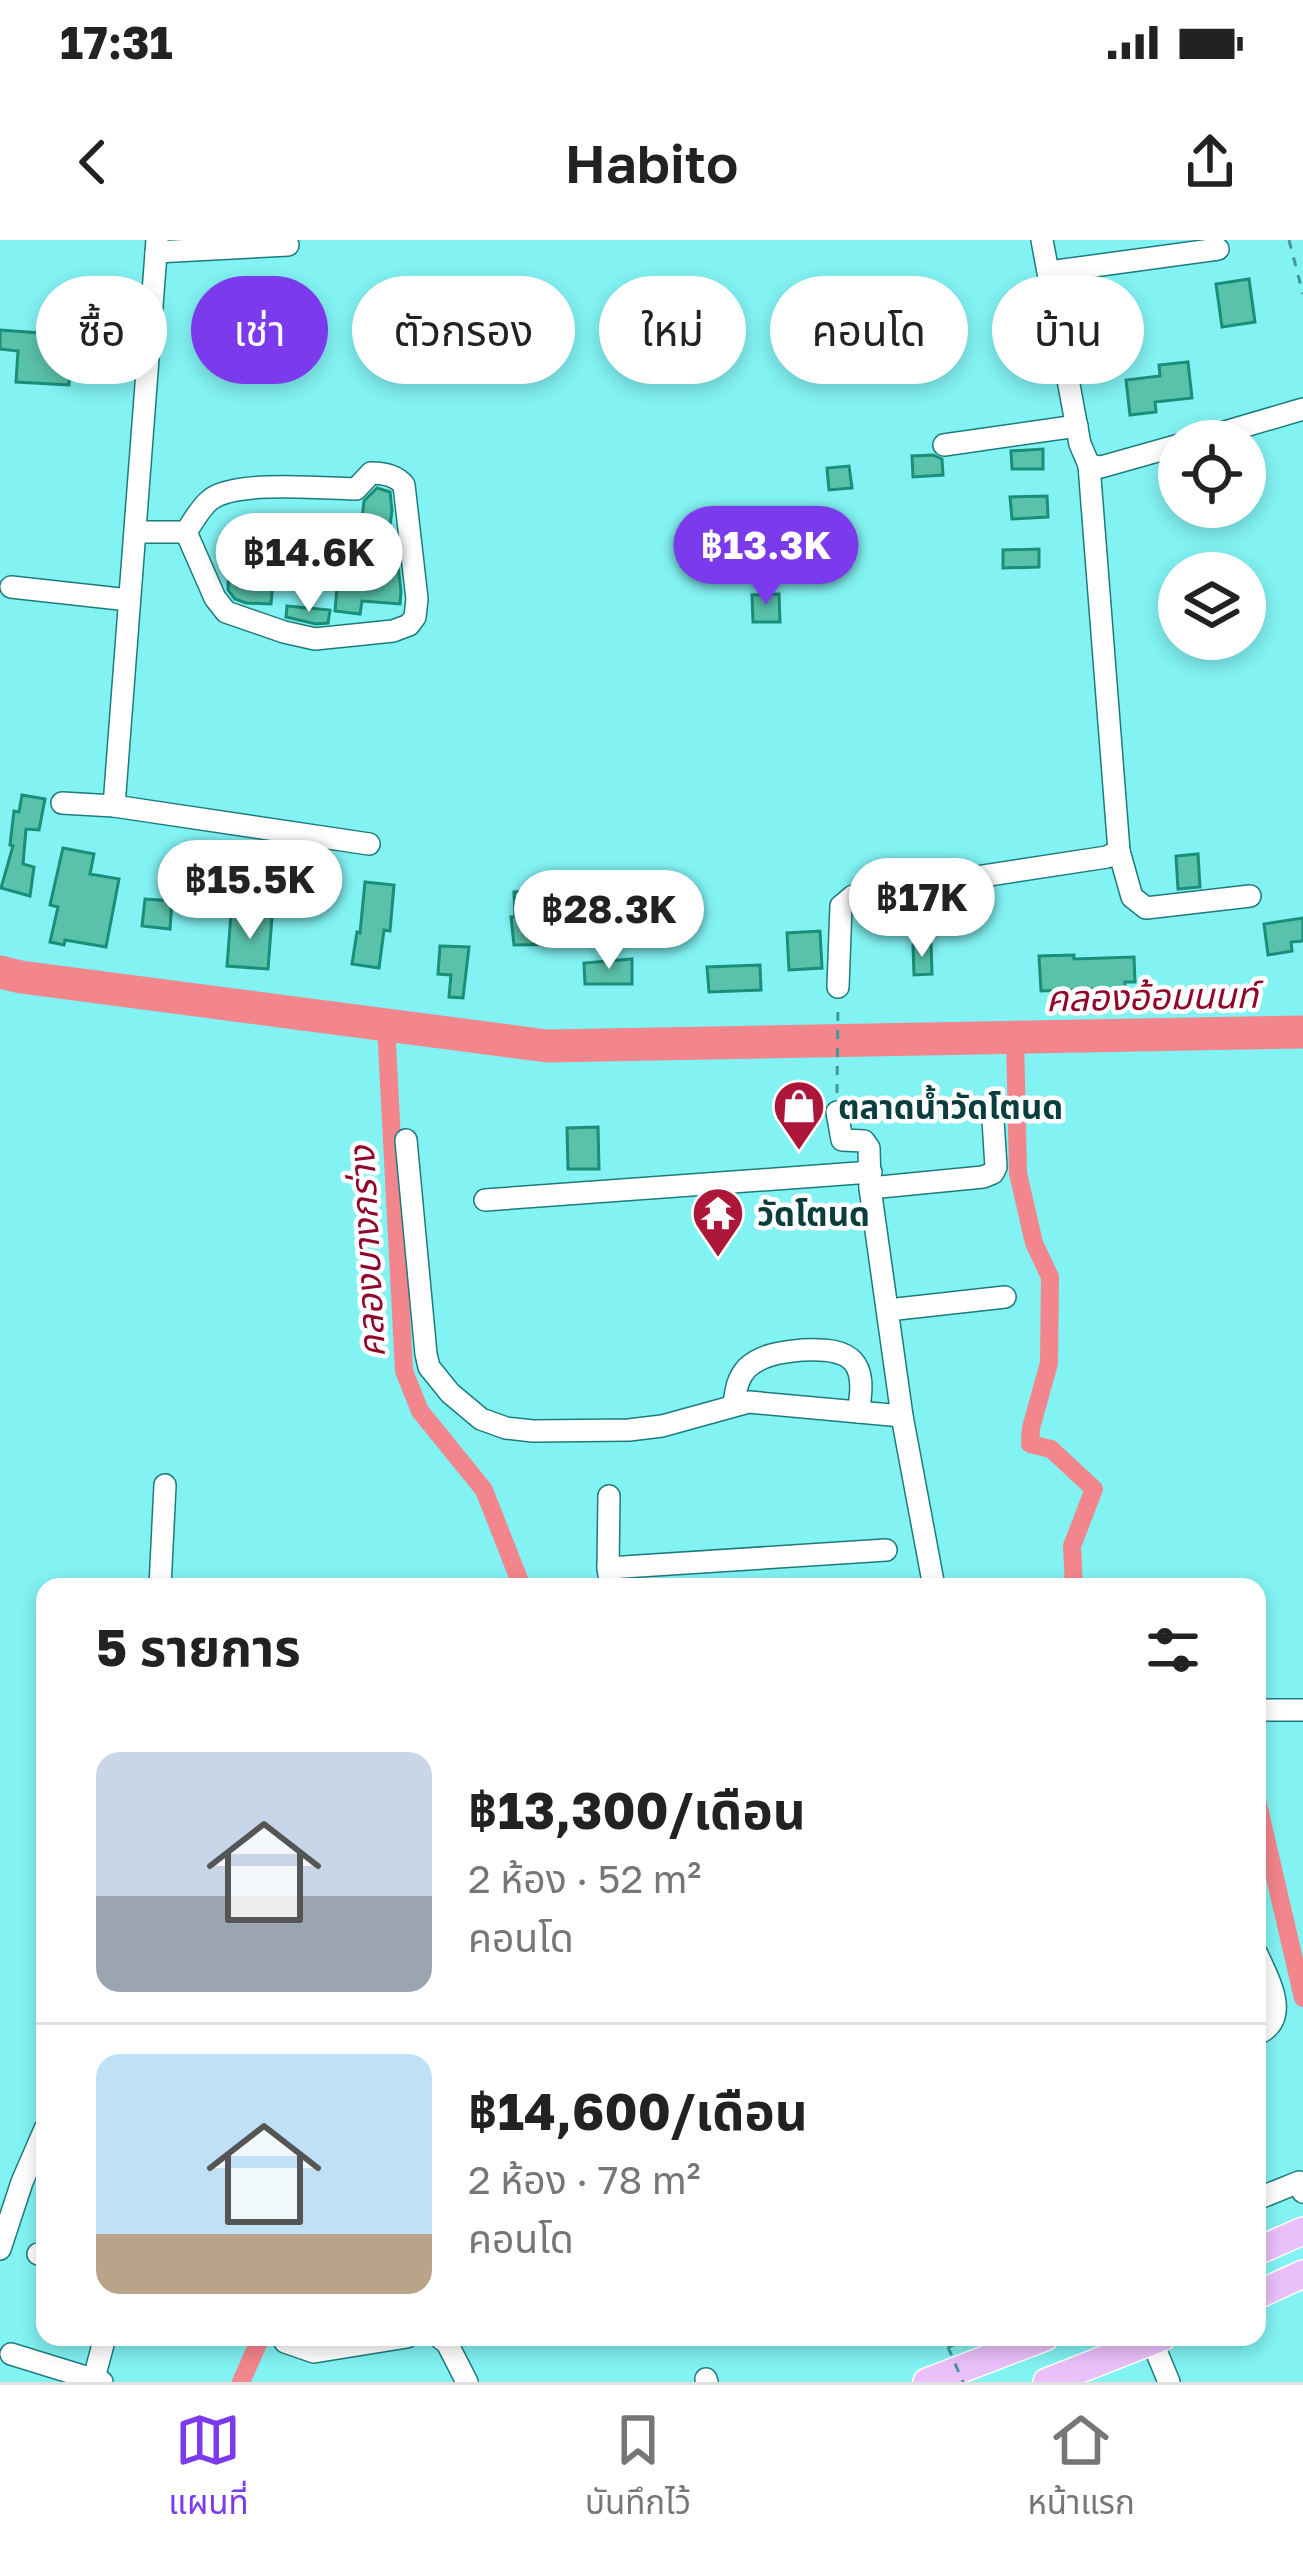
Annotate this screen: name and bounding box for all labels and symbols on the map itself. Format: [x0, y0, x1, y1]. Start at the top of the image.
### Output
pin: ฿13.3K [668, 506, 864, 608]
pin: ฿14.6K [211, 513, 407, 615]
pin: ฿15.5K [152, 840, 348, 942]
pin: ฿17K [851, 858, 993, 960]
pin: ฿28.3K [511, 870, 707, 972]
water label: คลองอ้อมนนท์ [1046, 973, 1264, 1019]
shop icon: ตลาดน้ำวัดโตนด [771, 1078, 827, 1152]
place label: ตลาดน้ำวัดโตนด [838, 1084, 1063, 1126]
water label: คลองบางกร่าง [339, 1144, 393, 1359]
temple icon: วัดโตนด [690, 1185, 746, 1259]
place label: วัดโตนด [757, 1194, 870, 1233]

